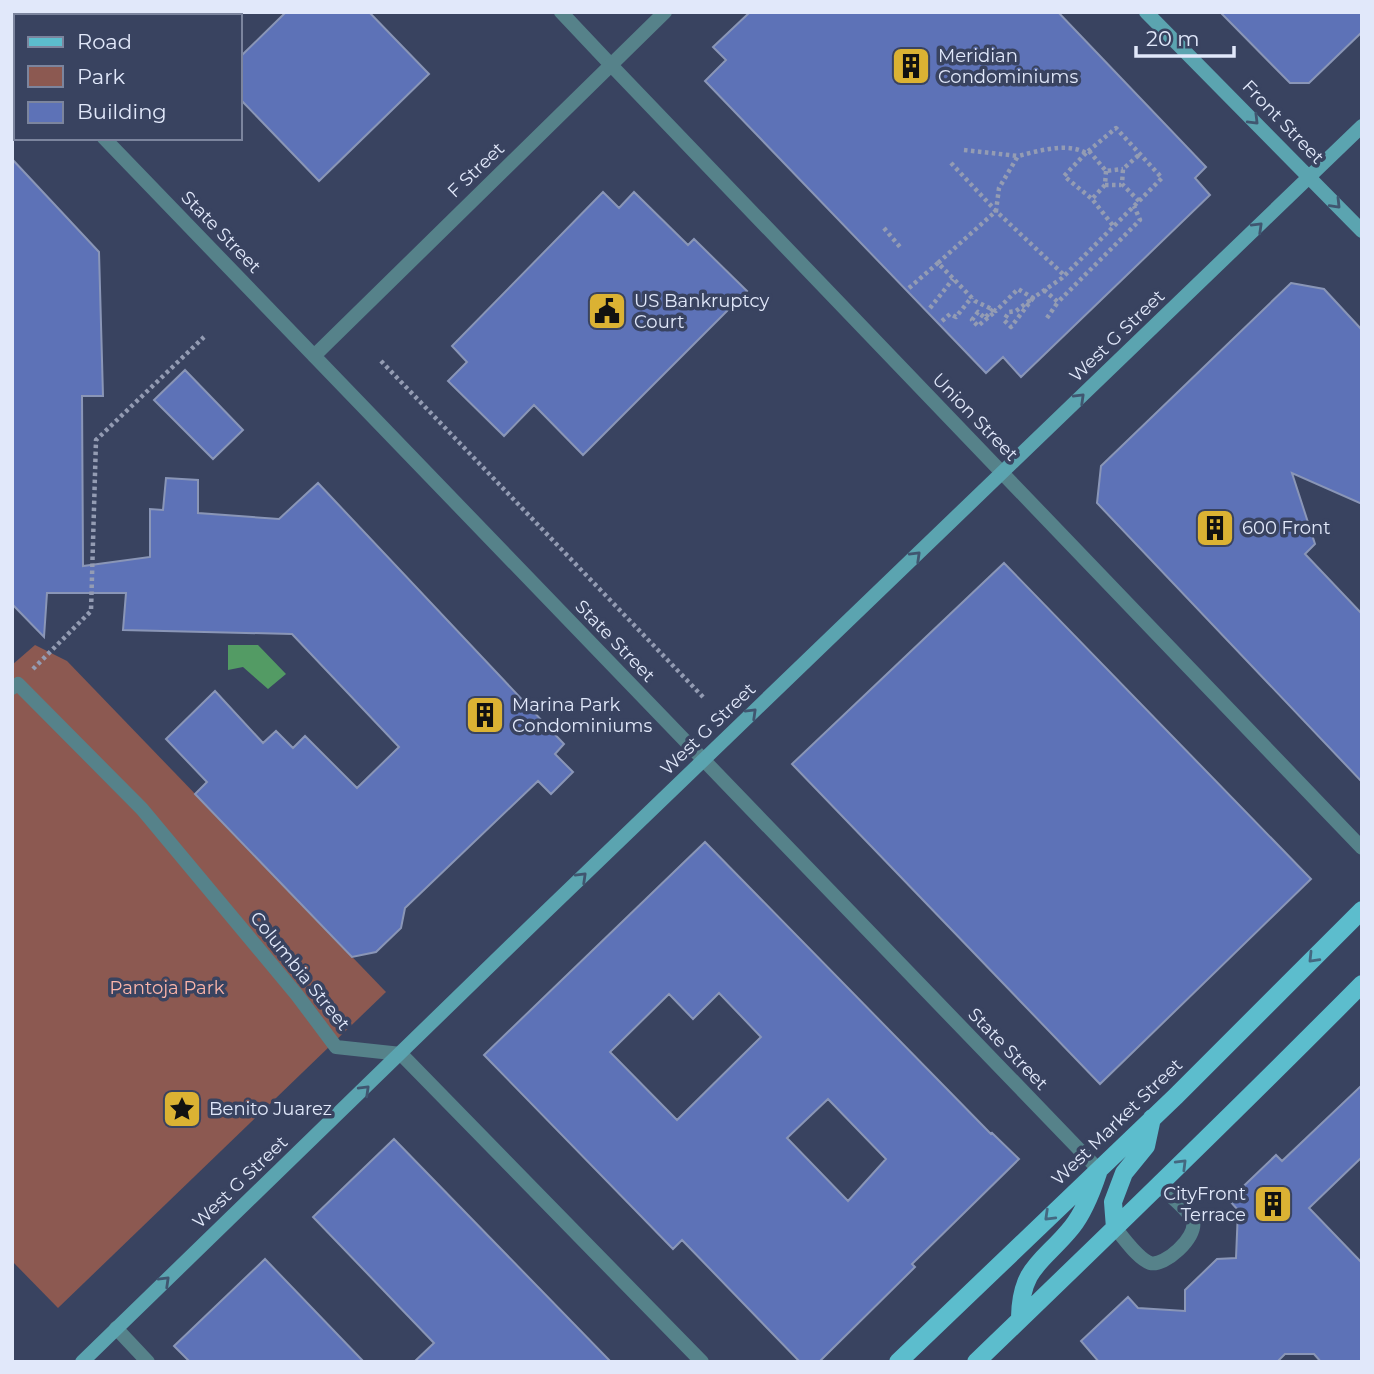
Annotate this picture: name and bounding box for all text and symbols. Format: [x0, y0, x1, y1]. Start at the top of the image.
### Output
legend [14, 14, 242, 140]
scale bar [1136, 14, 1234, 58]
text: 20 m [1146, 26, 1200, 51]
text: Road [77, 29, 132, 54]
building icon: Meridian Condominiums [890, 45, 932, 87]
place label: Meridian Condominiums [938, 45, 1078, 88]
text: Park [77, 64, 125, 89]
street label: Front Street [1238, 75, 1328, 169]
text: Building [77, 99, 167, 124]
one-way arrow [1246, 112, 1259, 125]
street label: F Street [443, 138, 509, 202]
street label: State Street [176, 186, 266, 278]
one-way arrow [1327, 196, 1340, 209]
one-way arrow [1250, 223, 1263, 236]
street label: West G Street [1065, 285, 1169, 387]
public building icon: US Bankruptcy Court [586, 290, 628, 332]
place label: US Bankruptcy Court [634, 290, 770, 333]
street label: Union Street [928, 368, 1022, 466]
one-way arrow [1072, 394, 1085, 407]
building icon: 600 Front [1194, 507, 1236, 549]
place label: 600 Front [1242, 517, 1330, 539]
one-way arrow [908, 552, 921, 565]
street label: State Street [570, 595, 660, 687]
street label: West G Street [656, 678, 760, 780]
building icon: Marina Park Condominiums [464, 694, 506, 736]
place label: Marina Park Condominiums [512, 694, 652, 737]
one-way arrow [744, 709, 757, 722]
one-way arrow [574, 873, 587, 886]
street label: Columbia Street [245, 907, 355, 1035]
one-way arrow [1309, 949, 1322, 962]
park label: Pantoja Park [109, 977, 225, 999]
street label: State Street [963, 1003, 1053, 1095]
street label: West Market Street [1047, 1054, 1187, 1190]
one-way arrow [356, 1085, 369, 1098]
place icon: Benito Juarez [161, 1088, 203, 1130]
place label: Benito Juarez [209, 1098, 332, 1120]
street label: West G Street [188, 1131, 292, 1233]
one-way arrow [1173, 1159, 1186, 1172]
place label: CityFront Terrace [1163, 1183, 1246, 1226]
building icon: CityFront Terrace [1252, 1183, 1294, 1225]
one-way arrow [1044, 1208, 1057, 1221]
one-way arrow [157, 1277, 170, 1290]

